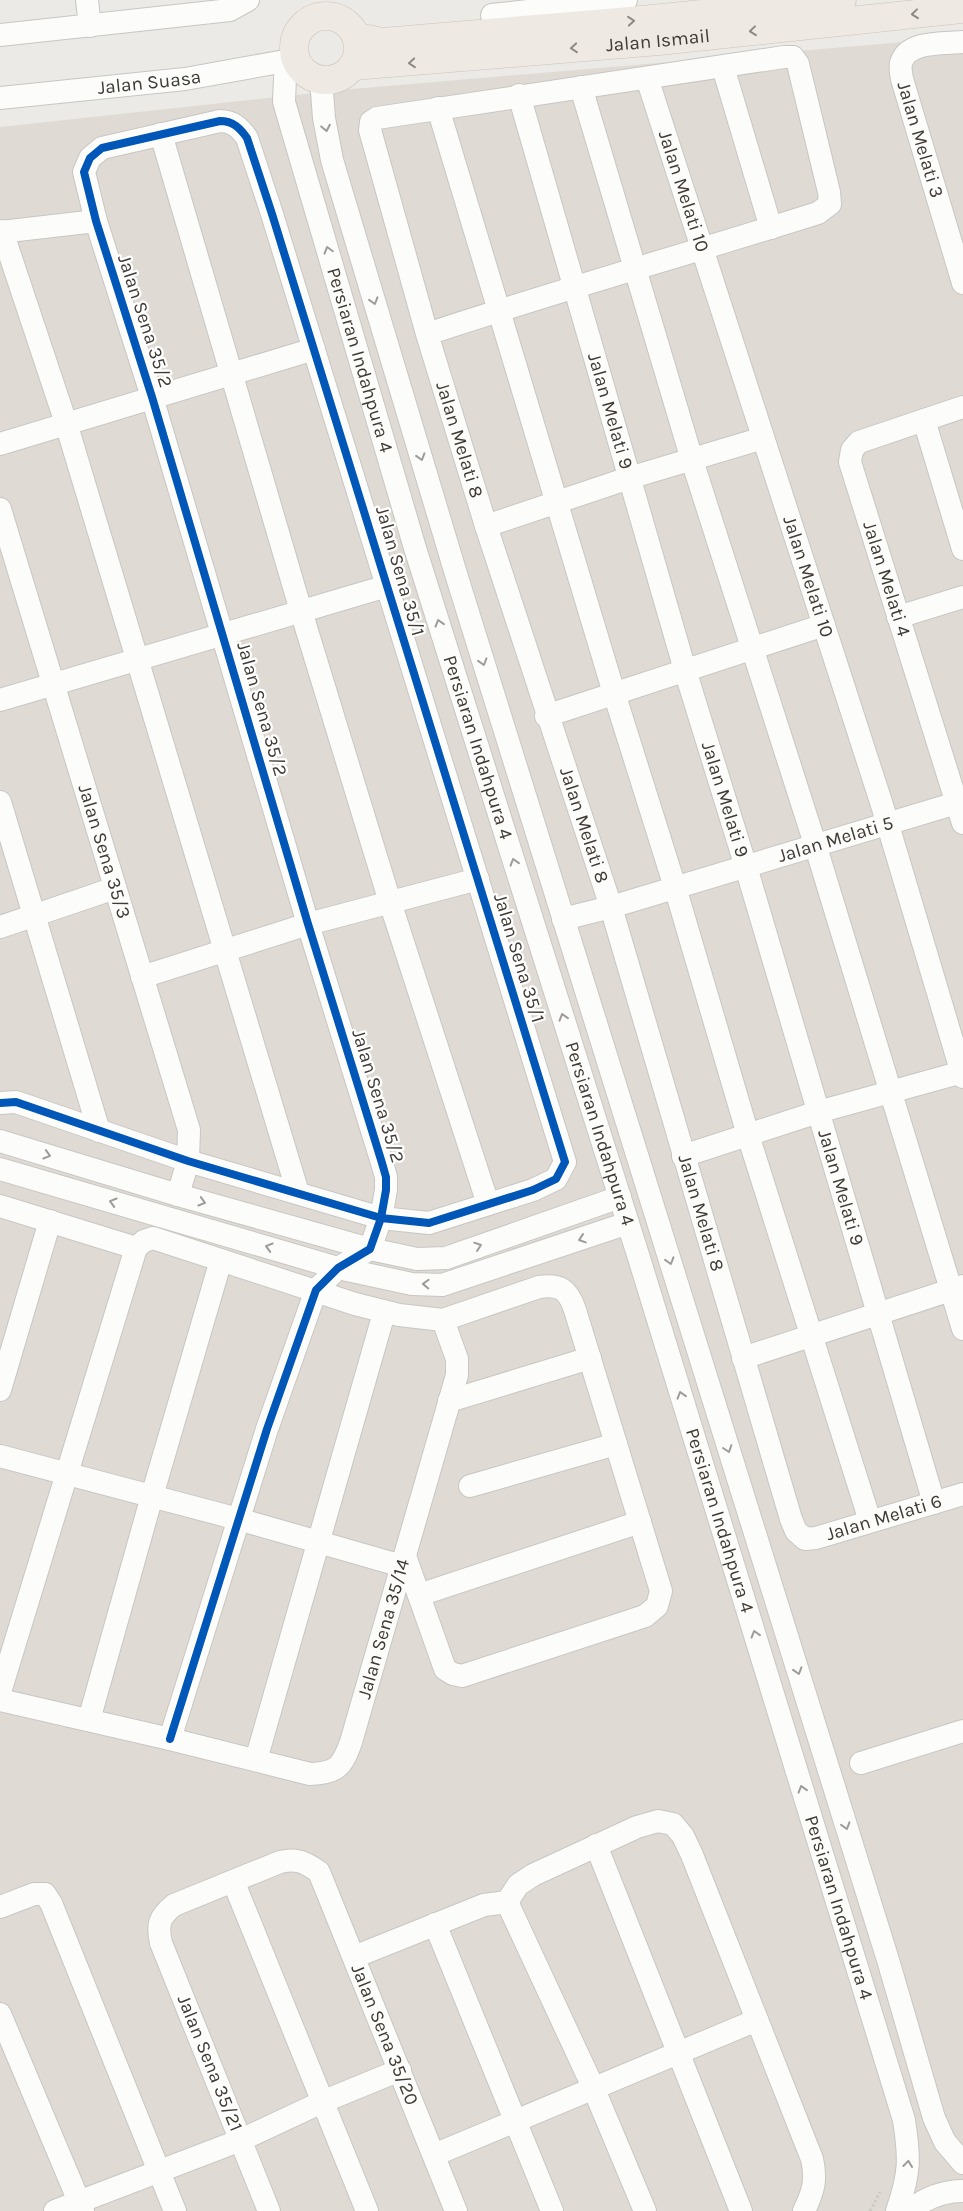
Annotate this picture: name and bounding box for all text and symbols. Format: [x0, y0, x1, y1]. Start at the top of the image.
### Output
one-way arrow [910, 8, 918, 19]
one-way arrow [628, 16, 636, 27]
street label: Jalan Ismail [605, 25, 711, 56]
one-way arrow [749, 25, 757, 36]
one-way arrow [569, 42, 577, 53]
one-way arrow [408, 57, 416, 68]
street label: Jalan Suasa [96, 65, 203, 99]
street label: Jalan Melati 3 [892, 79, 948, 200]
one-way arrow [320, 123, 331, 132]
street label: Jalan Melati 10 [654, 128, 714, 255]
one-way arrow [323, 246, 333, 254]
street label: Jalan Sena 35/2 [113, 252, 177, 390]
street label: Persiaran Indahpura 4 [322, 265, 397, 455]
one-way arrow [369, 296, 379, 305]
street label: Jalan Melati 9 [583, 350, 637, 472]
street label: Jalan Melati 8 [431, 379, 488, 501]
one-way arrow [415, 452, 425, 460]
street label: Jalan Sena 35/1 [371, 504, 429, 638]
street label: Jalan Melati 10 [778, 513, 838, 640]
street label: Jalan Melati 4 [858, 519, 915, 640]
one-way arrow [435, 620, 445, 628]
street label: Jalan Sena 35/2 [232, 639, 292, 779]
street label: Persiaran Indahpura 4 [439, 653, 517, 842]
one-way arrow [478, 658, 488, 666]
street label: Jalan Melati 9 [697, 739, 753, 860]
street label: Jalan Melati 8 [555, 764, 613, 886]
street label: Jalan Sena 35/3 [73, 782, 135, 921]
street label: Jalan Melati 5 [775, 812, 896, 867]
one-way arrow [510, 858, 520, 866]
street label: Jalan Sena 35/1 [489, 891, 549, 1025]
one-way arrow [559, 1013, 569, 1021]
street label: Jalan Sena 35/2 [347, 1026, 409, 1166]
street label: Persiaran Indahpura 4 [560, 1039, 639, 1229]
street label: Jalan Melati 9 [813, 1127, 868, 1248]
one-way arrow [42, 1149, 50, 1159]
street label: Jalan Melati 8 [673, 1152, 729, 1274]
one-way arrow [198, 1196, 206, 1206]
one-way arrow [109, 1197, 117, 1207]
one-way arrow [578, 1233, 586, 1243]
one-way arrow [473, 1242, 481, 1252]
one-way arrow [265, 1243, 273, 1253]
one-way arrow [664, 1256, 674, 1264]
one-way arrow [422, 1279, 430, 1290]
one-way arrow [677, 1391, 687, 1400]
street label: Persiaran Indahpura 4 [681, 1426, 758, 1616]
one-way arrow [722, 1445, 732, 1453]
street label: Jalan Melati 6 [823, 1490, 944, 1545]
street label: Jalan Sena 35/14 [353, 1556, 414, 1701]
one-way arrow [750, 1630, 760, 1639]
one-way arrow [792, 1666, 802, 1675]
one-way arrow [798, 1786, 808, 1794]
street label: Persiaran Indahpura 4 [800, 1813, 877, 2003]
one-way arrow [841, 1822, 851, 1830]
street label: Jalan Sena 35/20 [346, 1961, 423, 2108]
street label: Jalan Sena 35/21 [173, 1992, 247, 2134]
one-way arrow [902, 2159, 913, 2167]

